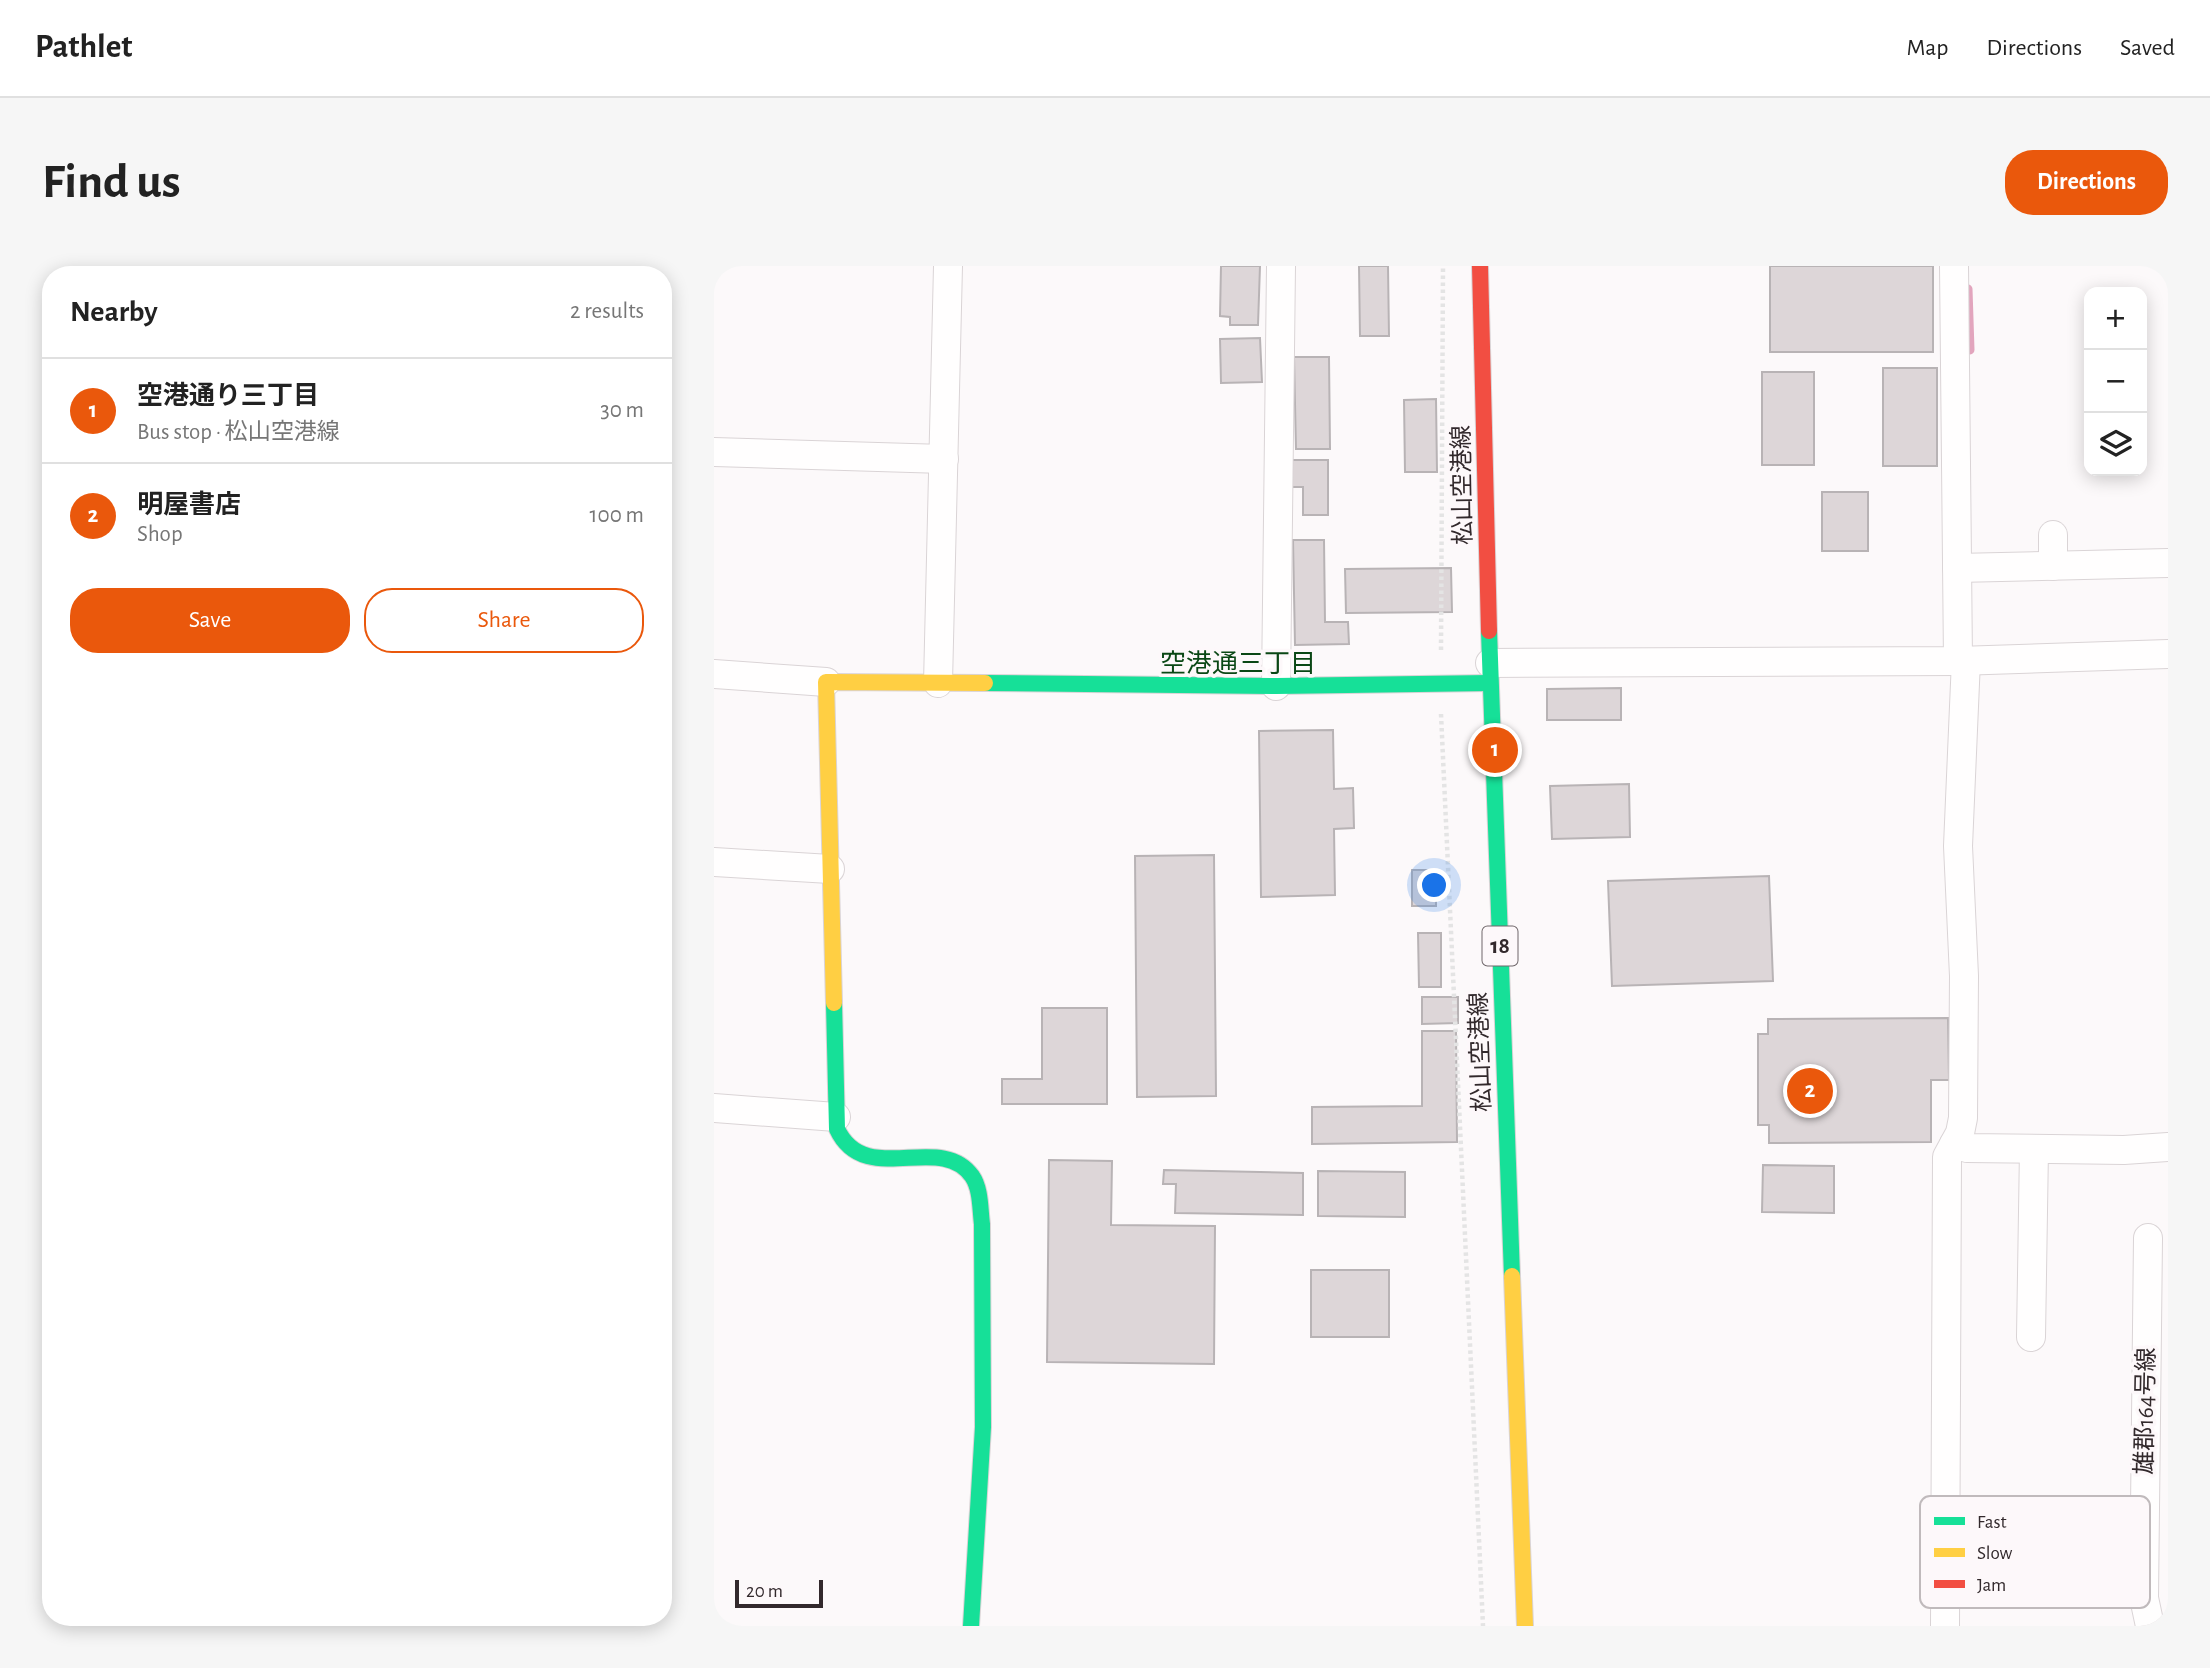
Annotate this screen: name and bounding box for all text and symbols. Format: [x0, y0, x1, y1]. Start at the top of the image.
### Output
text: Pathlet [35, 31, 133, 64]
text: Map [1906, 36, 1948, 60]
text: Directions [1986, 36, 2082, 60]
text: Saved [2120, 36, 2175, 60]
button: Directions [2005, 150, 2168, 215]
text: Find us [42, 158, 181, 207]
map controls [2084, 287, 2147, 476]
button: + [2084, 287, 2147, 350]
text: Nearby [70, 297, 158, 327]
text: 2 results [570, 300, 644, 323]
button: − [2084, 350, 2147, 413]
text: 空港通り三丁目 [137, 383, 319, 409]
text: 1 [89, 399, 97, 422]
text: 30 m [600, 399, 644, 422]
button: layers [2084, 413, 2147, 476]
text: Bus stop · 松山空港線 [137, 421, 340, 444]
street label: 松山空港線 [1448, 425, 1476, 545]
text: 明屋書店 [137, 492, 241, 518]
text: 2 [88, 504, 98, 527]
text: 100 m [590, 504, 644, 527]
text: Shop [137, 523, 183, 546]
button: Save [70, 588, 350, 653]
button: Share [364, 588, 644, 653]
district label: 空港通三丁目 [1160, 650, 1316, 677]
pin: 1 [1472, 724, 1518, 776]
your location [1417, 868, 1451, 902]
road number: 18 [1482, 926, 1518, 966]
street label: 松山空港線 [1465, 992, 1495, 1112]
pin: 2 [1787, 1065, 1833, 1117]
street label: 雄郡164号線 [2131, 1347, 2159, 1475]
legend [1920, 1496, 2150, 1608]
text: Fast [1977, 1513, 2007, 1532]
text: Slow [1977, 1544, 2013, 1563]
text: Jam [1977, 1576, 2006, 1595]
scale bar [735, 1577, 822, 1609]
text: 20 m [746, 1582, 783, 1601]

